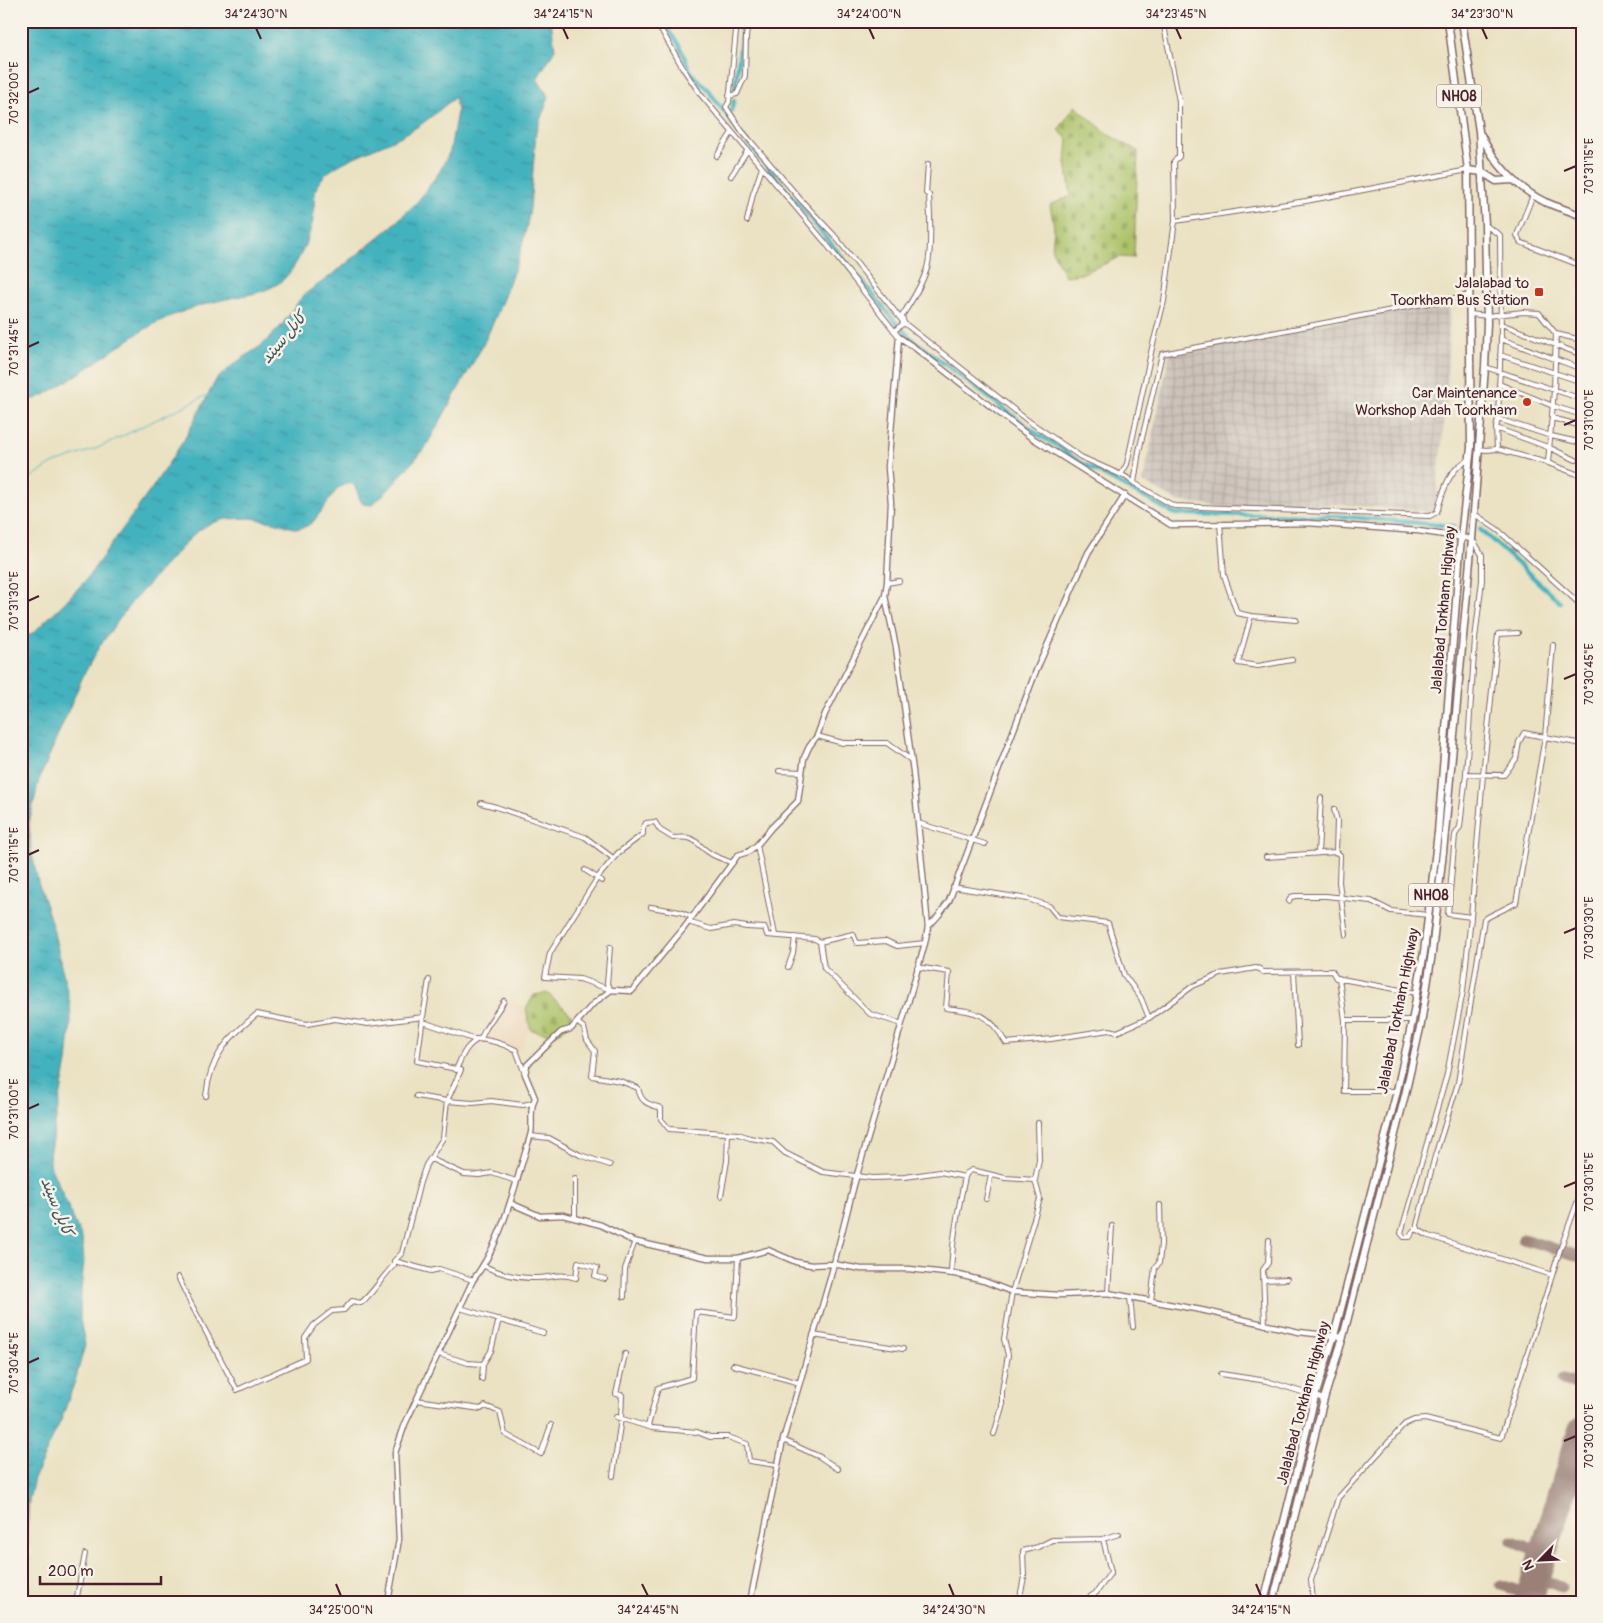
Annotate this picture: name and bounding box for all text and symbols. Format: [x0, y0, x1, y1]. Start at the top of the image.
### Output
text: 34°24'30"N [225, 7, 287, 22]
text: 34°24'15"N [533, 7, 593, 22]
text: 34°24'00"N [837, 7, 901, 22]
text: 34°23'45"N [1146, 7, 1206, 22]
text: 34°23'30"N [1451, 7, 1513, 22]
text: 70°32'00"E [7, 61, 22, 125]
road number: NH08 [1436, 84, 1482, 108]
text: 70°31'15"E [1582, 138, 1597, 194]
place label: Jalalabad to Toorkham Bus Station [1391, 274, 1529, 310]
marker: Jalalabad to Toorkham Bus Station [1533, 286, 1545, 298]
water label: کابل سيند [256, 305, 313, 367]
text: 70°31'45"E [7, 318, 22, 376]
place label: Car Maintenance Workshop Adah Toorkham [1355, 384, 1518, 420]
text: 70°31'00"E [1582, 389, 1597, 451]
marker: Car Maintenance Workshop Adah Toorkham [1521, 396, 1533, 408]
street label: Jalalabad Torkham Highway [1427, 525, 1460, 695]
text: 70°31'30"E [7, 571, 22, 631]
text: 70°30'45"E [1582, 643, 1597, 705]
text: 70°31'15"E [7, 827, 22, 883]
road number: NH08 [1408, 884, 1454, 906]
text: 70°30'30"E [1582, 896, 1597, 960]
street label: Jalalabad Torkham Highway [1373, 926, 1424, 1096]
text: 70°31'00"E [7, 1078, 22, 1140]
text: 70°30'15"E [1582, 1152, 1597, 1212]
water label: کابل سيند [36, 1174, 79, 1241]
street label: Jalalabad Torkham Highway [1273, 1319, 1335, 1487]
text: 70°30'45"E [7, 1332, 22, 1394]
text: 70°30'00"E [1582, 1404, 1597, 1468]
north arrow [1516, 1536, 1566, 1586]
scale bar [40, 1553, 161, 1585]
text: N [1519, 1557, 1538, 1573]
text: 200 m [48, 1562, 93, 1581]
text: 34°25'00"N [309, 1603, 373, 1618]
text: 34°24'45"N [617, 1603, 679, 1618]
text: 34°24'30"N [923, 1603, 985, 1618]
text: 34°24'15"N [1231, 1603, 1291, 1618]

